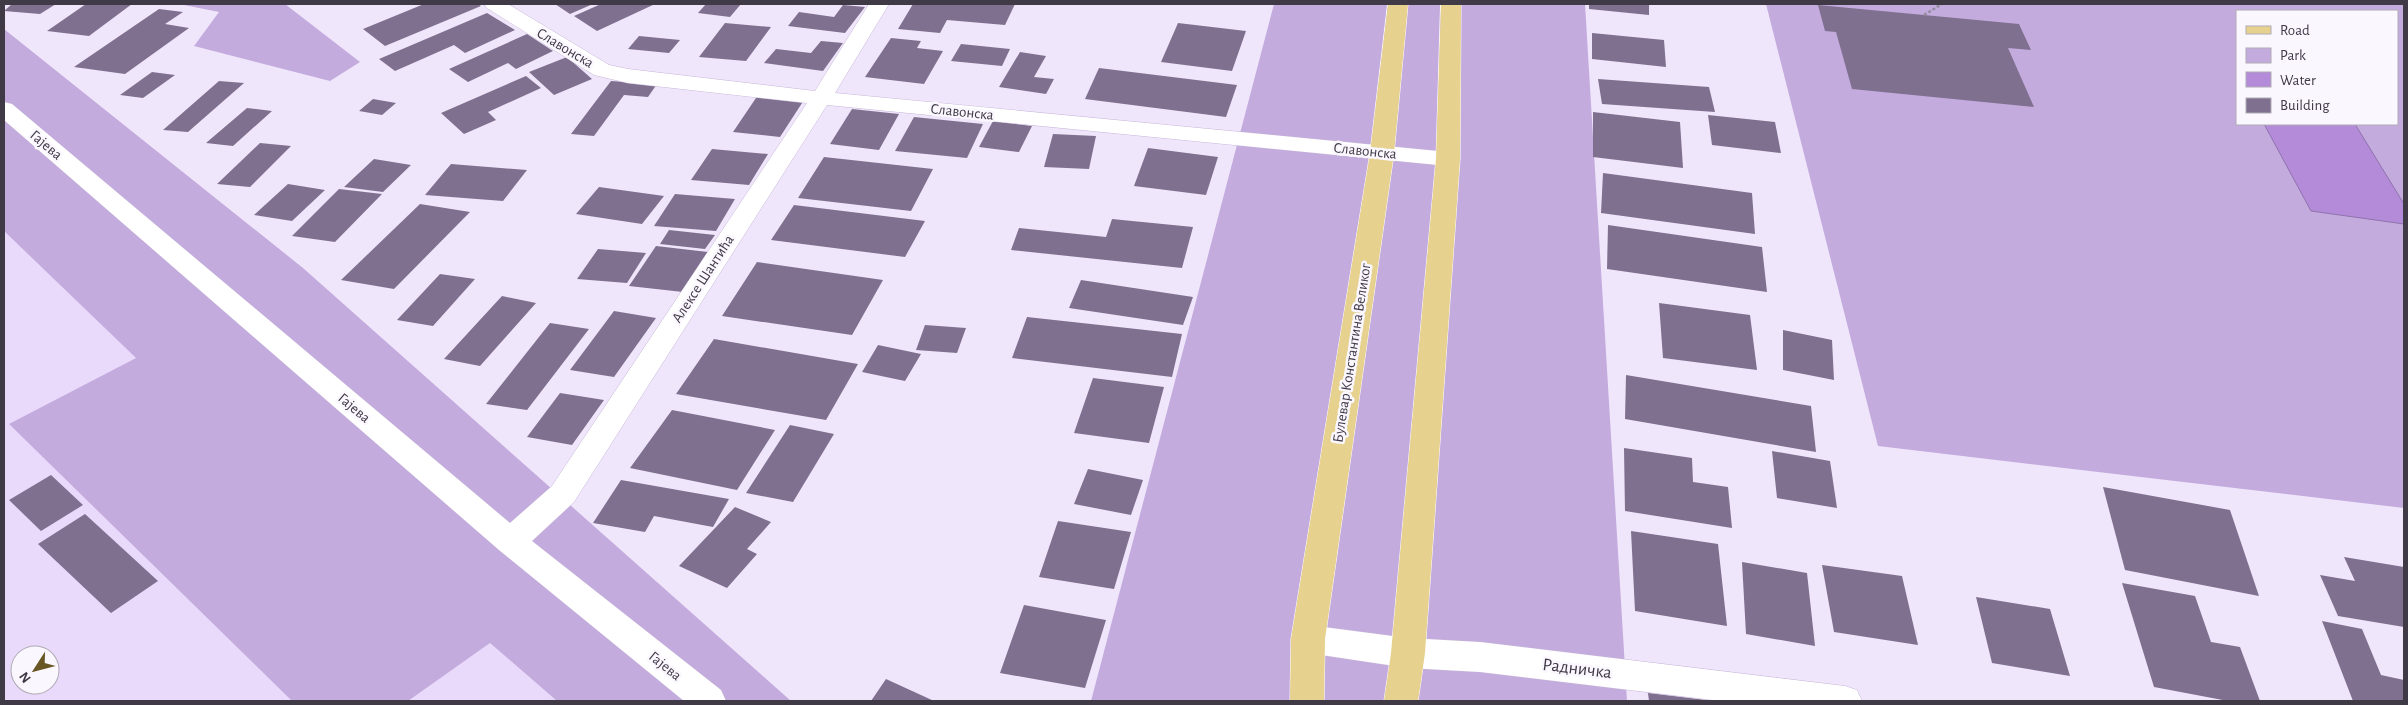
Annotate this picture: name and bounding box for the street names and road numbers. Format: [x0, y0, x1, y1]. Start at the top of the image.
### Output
street label: Славонска [534, 25, 596, 71]
street label: Славонска [930, 101, 995, 123]
street label: Гајева [27, 127, 65, 163]
street label: Славонска [1333, 140, 1398, 162]
street label: Алексе Шантића [669, 232, 737, 325]
street label: Булевар Константина Великог [1330, 261, 1374, 444]
street label: Гајева [335, 390, 373, 426]
street label: Гајева [646, 649, 684, 684]
street label: Радничка [1541, 656, 1613, 682]

